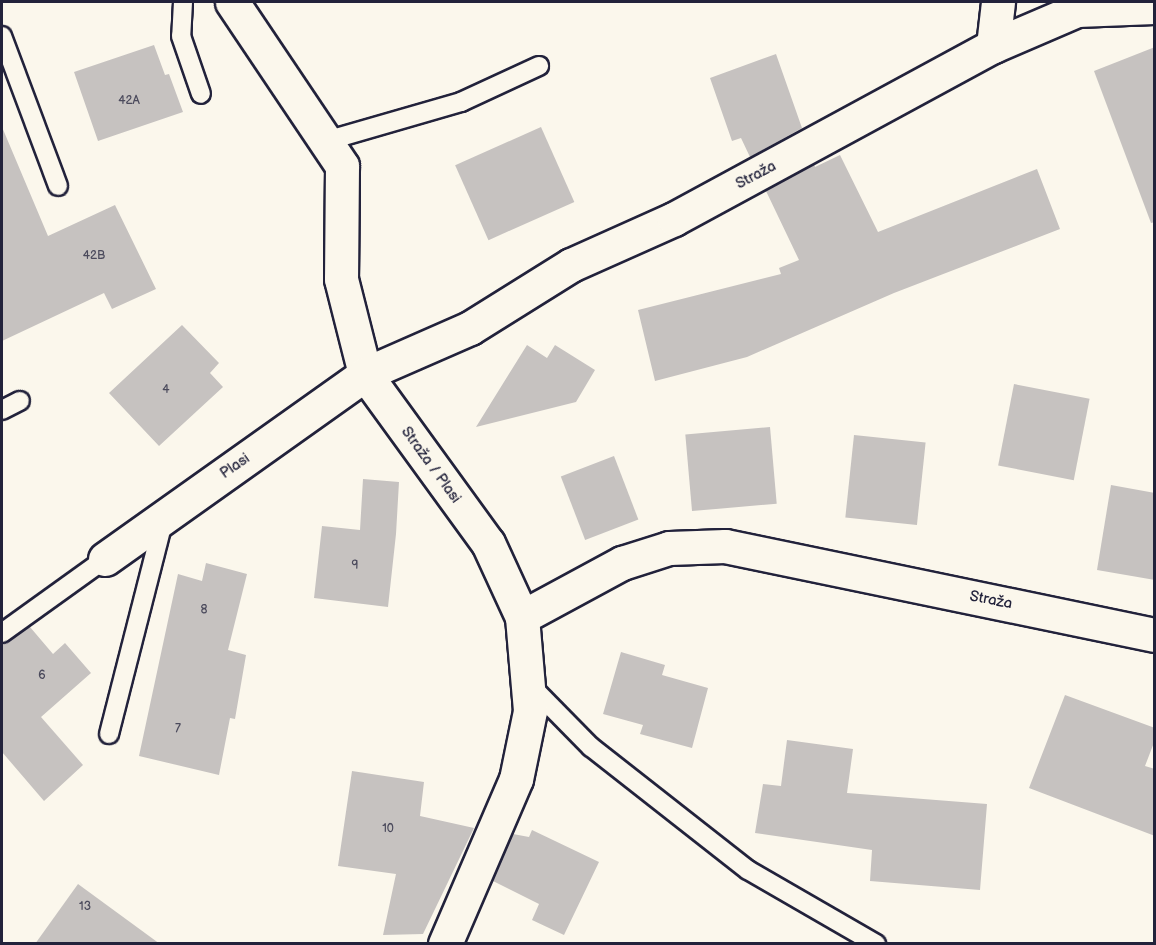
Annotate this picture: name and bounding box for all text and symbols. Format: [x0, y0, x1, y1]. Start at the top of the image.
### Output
house number: 42A [118, 94, 140, 108]
street label: Straža [733, 157, 779, 193]
house number: 42B [83, 249, 105, 263]
house number: 4 [162, 383, 170, 397]
street label: Straža / Plasi [397, 423, 465, 507]
street label: Plasi [217, 449, 253, 483]
house number: 9 [352, 559, 358, 573]
street label: Straža [968, 587, 1014, 613]
house number: 8 [201, 603, 207, 617]
house number: 6 [38, 669, 46, 683]
house number: 7 [175, 722, 181, 736]
house number: 10 [382, 822, 394, 836]
house number: 13 [79, 900, 91, 914]

